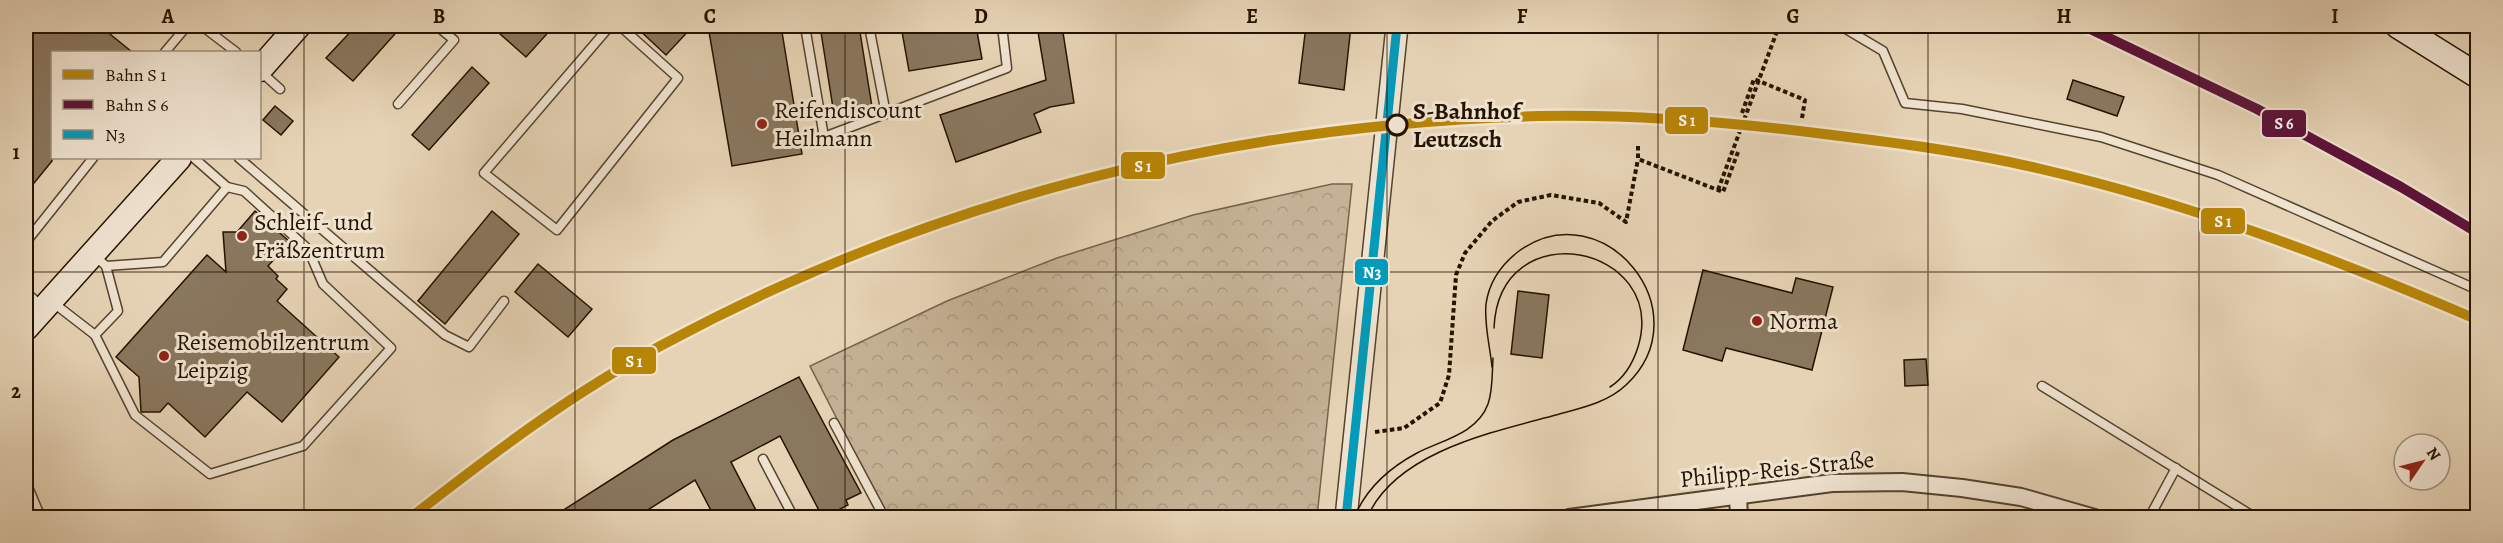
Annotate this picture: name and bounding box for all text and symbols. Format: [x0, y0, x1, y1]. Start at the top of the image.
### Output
text: A [161, 3, 175, 30]
text: B [433, 3, 445, 30]
text: C [704, 3, 716, 30]
text: D [974, 3, 988, 30]
text: E [1246, 3, 1258, 30]
text: F [1517, 3, 1528, 30]
text: G [1786, 3, 1800, 30]
text: H [2057, 3, 2072, 30]
text: I [2331, 3, 2339, 30]
legend [51, 51, 261, 159]
text: Bahn S 1 [105, 63, 166, 87]
text: Bahn S 6 [105, 93, 169, 117]
place label: Reifendiscount Heilmann [774, 94, 922, 154]
place label: S-Bahnhof Leutzsch [1413, 95, 1524, 155]
line badge: S 1 [1664, 106, 1709, 135]
line badge: S 6 [2261, 109, 2307, 138]
text: S 1 [1678, 110, 1696, 132]
text: S 6 [2275, 113, 2294, 135]
marker: S-Bahnhof Leutzsch [1386, 114, 1408, 136]
marker: Reifendiscount Heilmann [755, 117, 769, 131]
text: N3 [105, 123, 125, 147]
text: 1 [12, 139, 20, 166]
line badge: S 1 [1120, 151, 1166, 180]
text: S 1 [1134, 156, 1152, 178]
place label: Schleif- und Fräßzentrum [254, 206, 385, 266]
line badge: S 1 [2200, 207, 2246, 235]
text: S 1 [2214, 211, 2232, 233]
marker: Schleif- und Fräßzentrum [235, 229, 249, 243]
line badge: N3 [1354, 258, 1389, 286]
text: N3 [1363, 262, 1381, 284]
place label: Norma [1769, 305, 1839, 337]
marker: Norma [1750, 314, 1764, 328]
place label: Reisemobilzentrum Leipzig [176, 326, 370, 386]
line badge: S 1 [611, 346, 657, 375]
marker: Reisemobilzentrum Leipzig [157, 349, 171, 363]
text: S 1 [625, 351, 643, 373]
text: 2 [11, 378, 21, 405]
north arrow [2392, 432, 2452, 492]
street label: Philipp-Reis-Straße [1678, 443, 1876, 495]
text: N [2421, 443, 2446, 465]

